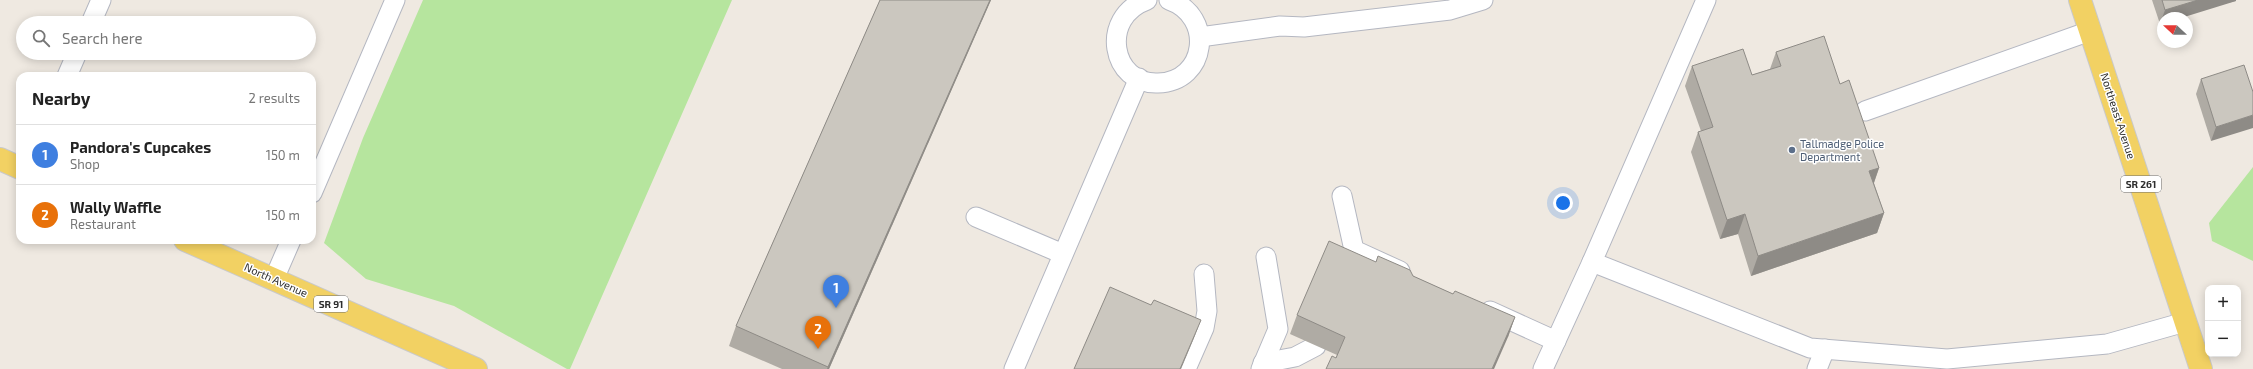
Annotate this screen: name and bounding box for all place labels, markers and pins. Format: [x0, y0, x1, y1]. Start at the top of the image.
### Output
place label: Tallmadge Police Department [1800, 137, 1884, 163]
marker: Tallmadge Police Department [1787, 145, 1797, 155]
pin: 1 [823, 275, 849, 308]
pin: 2 [805, 316, 831, 349]

